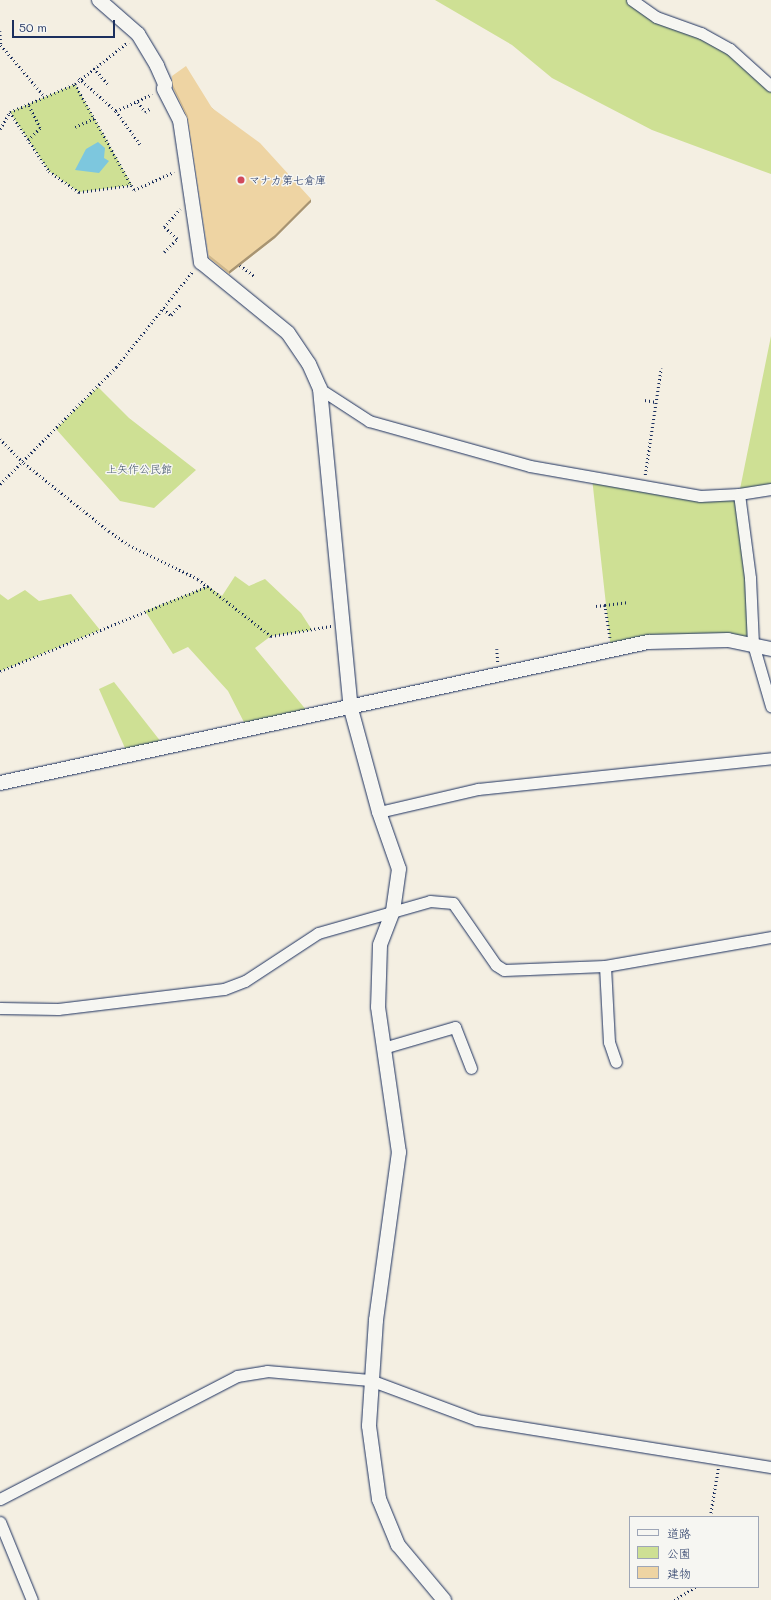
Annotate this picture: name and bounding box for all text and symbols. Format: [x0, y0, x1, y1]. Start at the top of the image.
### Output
scale bar [14, 12, 117, 38]
text: 50 m [19, 19, 47, 35]
place label: マナカ第七倉庫 [249, 173, 326, 187]
marker: マナカ第七倉庫 [236, 175, 246, 185]
park label: 上矢作公民館 [106, 462, 172, 476]
legend [629, 1516, 759, 1588]
text: 道路 [667, 1525, 691, 1541]
text: 公園 [667, 1545, 691, 1561]
text: 建物 [667, 1565, 691, 1581]

